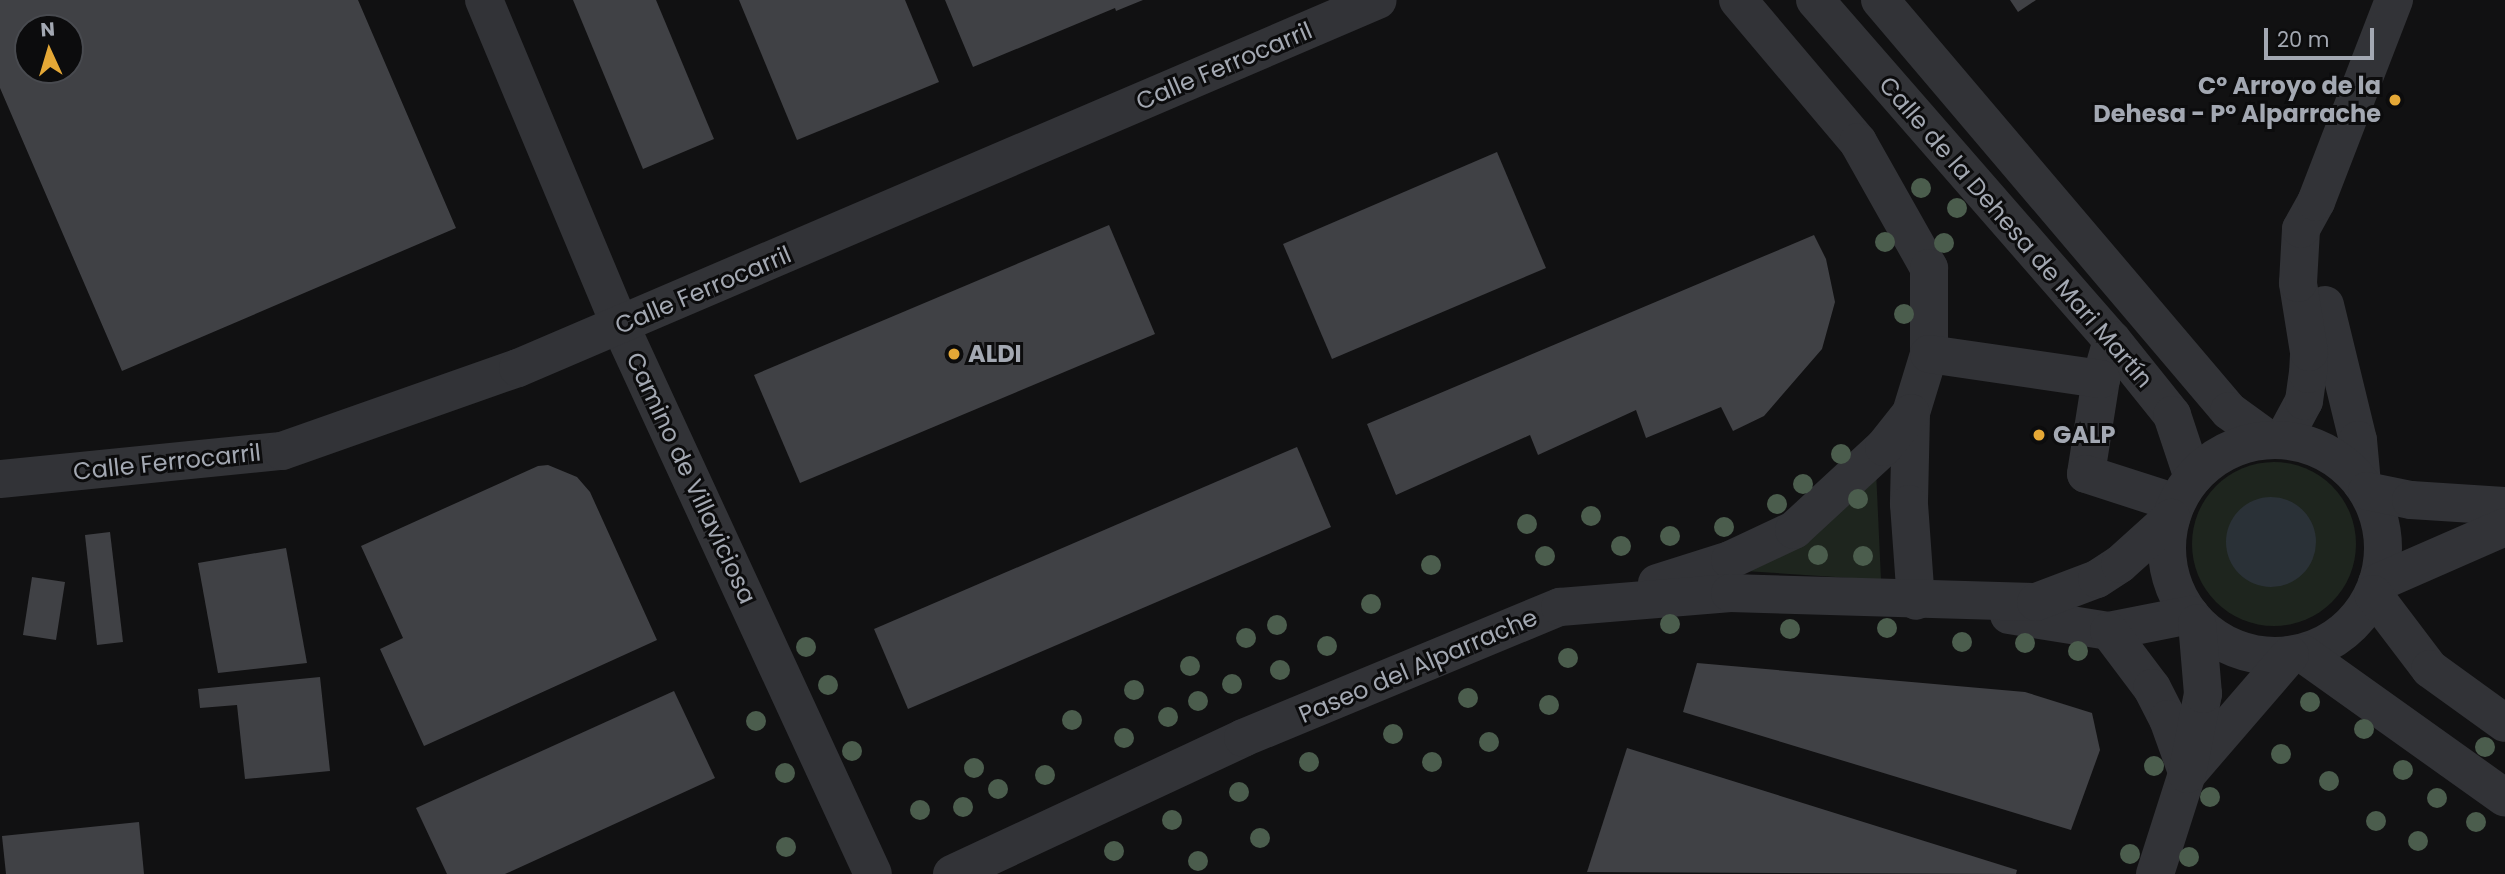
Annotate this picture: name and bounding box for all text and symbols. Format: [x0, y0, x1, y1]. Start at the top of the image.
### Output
north arrow [14, 14, 84, 84]
scale bar [2267, 14, 2377, 58]
text: N [40, 16, 56, 44]
street label: Calle Ferrocarril [1132, 16, 1316, 116]
text: 20 m [2277, 25, 2330, 54]
street label: Calle de la Dehesa de Mari Martín [1873, 71, 2159, 393]
place label: Cº Arroyo de la Dehesa - Pº Alparrache [2093, 72, 2381, 128]
marker: Cº Arroyo de la Dehesa - Pº Alparrache [2387, 92, 2403, 108]
street label: Calle Ferrocarril [611, 240, 795, 340]
place label: ALDI [968, 340, 1022, 368]
marker: ALDI [946, 346, 962, 362]
street label: Camino de Villaviciosa [620, 348, 762, 608]
place label: GALP [2053, 421, 2115, 449]
marker: GALP [2031, 427, 2047, 443]
street label: Calle Ferrocarril [72, 438, 262, 486]
street label: Paseo del Alparrache [1294, 603, 1542, 729]

